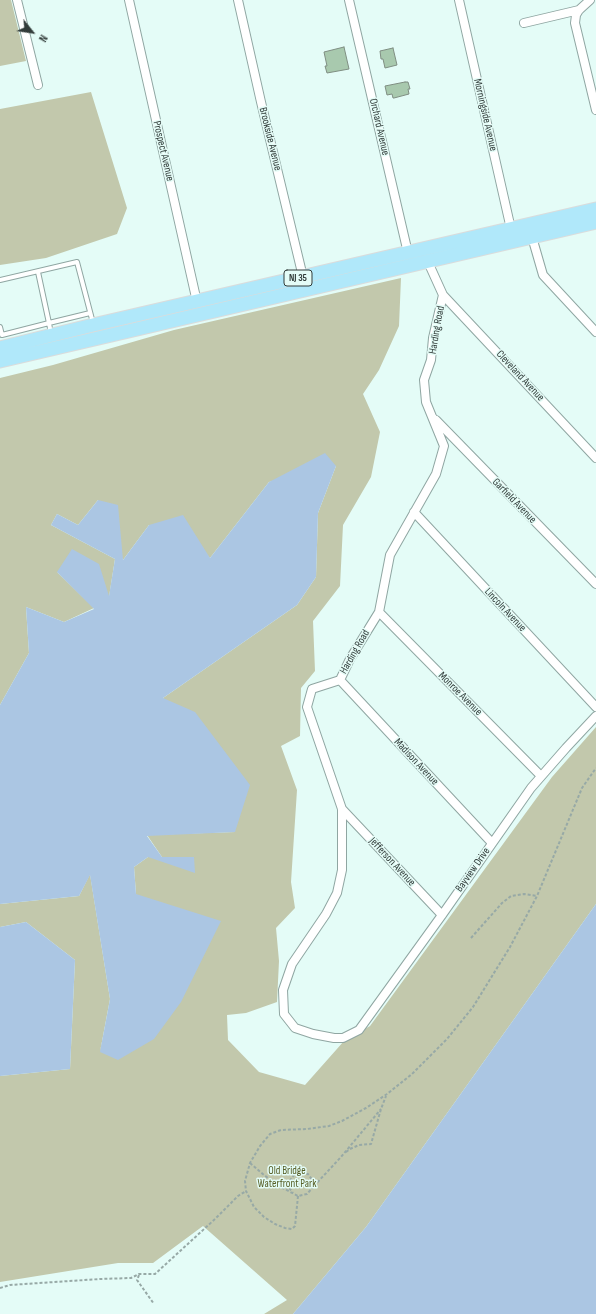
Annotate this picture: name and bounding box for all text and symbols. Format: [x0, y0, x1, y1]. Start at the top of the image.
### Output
north arrow [12, 12, 52, 52]
text: N [36, 32, 50, 44]
street label: Morningside Avenue [470, 78, 500, 152]
street label: Orchard Avenue [366, 97, 392, 157]
street label: Brookside Avenue [256, 106, 284, 172]
street label: Prospect Avenue [150, 120, 176, 182]
road number: NJ 35 [284, 270, 312, 286]
street label: Harding Road [426, 305, 448, 355]
street label: Cleveland Avenue [493, 348, 547, 404]
street label: Garfield Avenue [489, 476, 539, 526]
street label: Lincoln Avenue [481, 585, 529, 635]
street label: Harding Road [337, 628, 373, 676]
street label: Monroe Avenue [435, 669, 485, 719]
street label: Madison Avenue [391, 736, 441, 788]
street label: Jefferson Avenue [366, 835, 418, 889]
street label: Bayview Drive [453, 845, 493, 895]
park label: Old Bridge Waterfront Park [258, 1164, 316, 1190]

